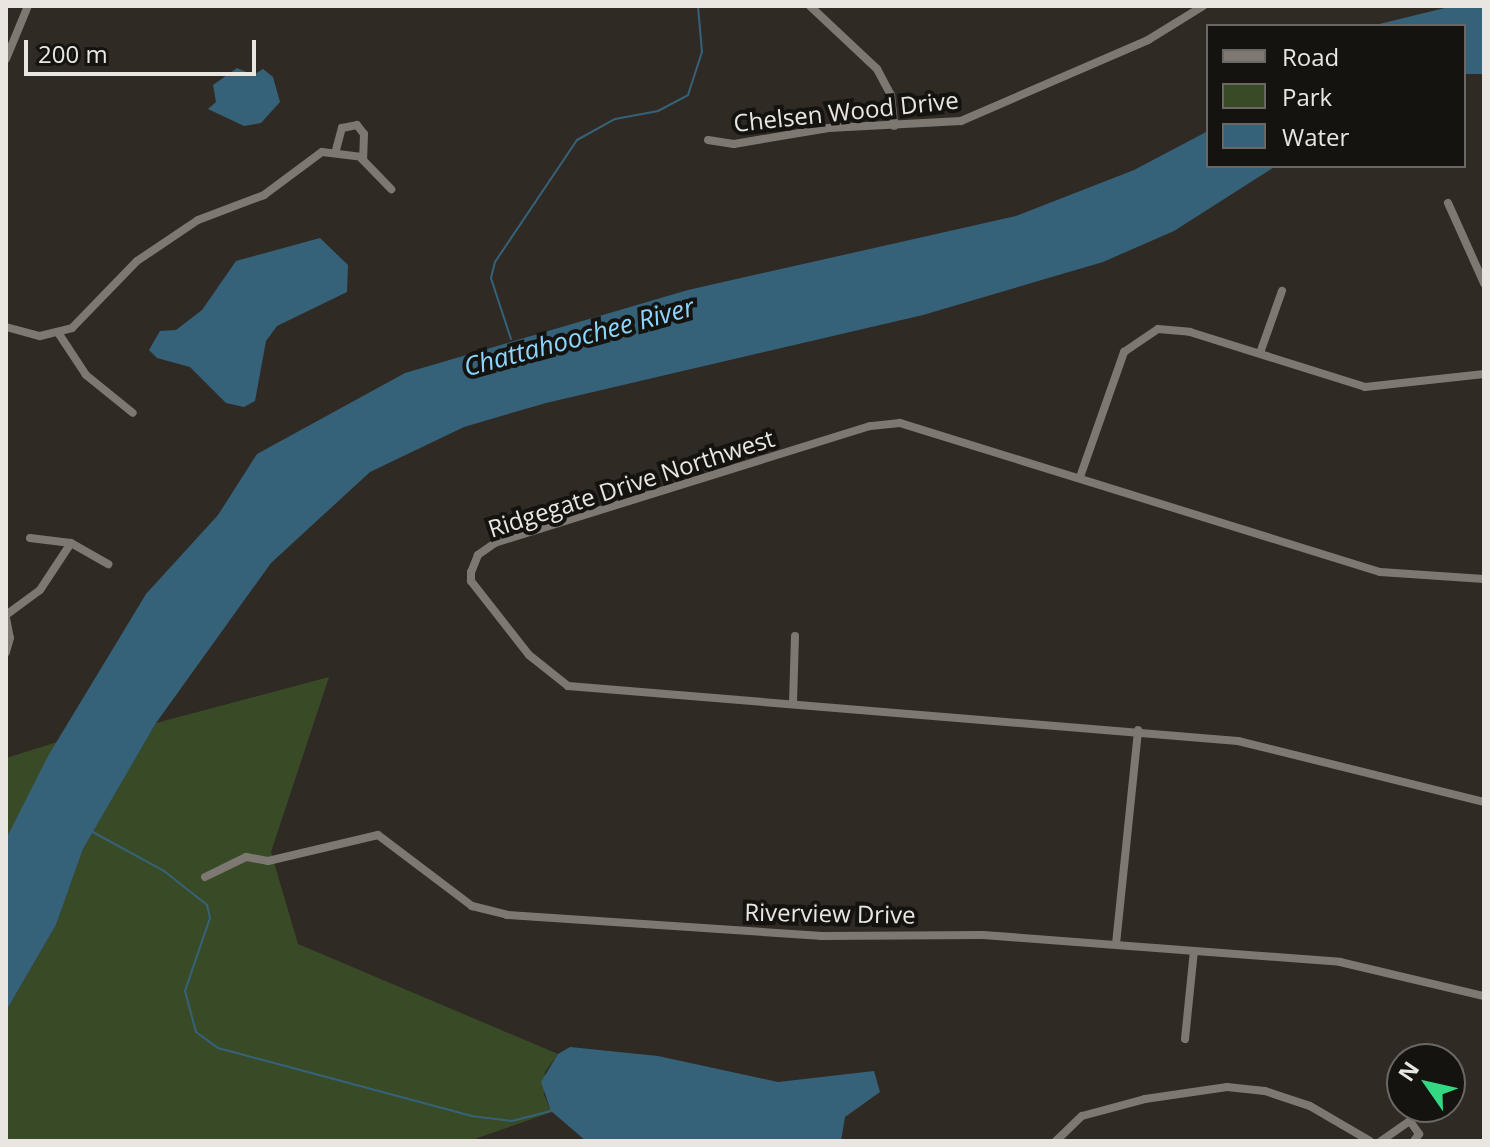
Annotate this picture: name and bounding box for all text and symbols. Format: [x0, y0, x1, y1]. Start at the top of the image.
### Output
scale bar [28, 24, 260, 74]
legend [1206, 24, 1466, 168]
text: 200 m [38, 37, 108, 70]
text: Road [1282, 40, 1339, 73]
text: Park [1282, 80, 1332, 113]
street label: Chelsen Wood Drive [732, 85, 960, 137]
text: Water [1282, 120, 1349, 153]
water label: Chattahoochee River [460, 291, 698, 383]
street label: Ridgegate Drive Northwest [484, 423, 778, 543]
street label: Riverview Drive [744, 897, 916, 929]
north arrow [1386, 1043, 1466, 1123]
text: N [1390, 1055, 1425, 1087]

